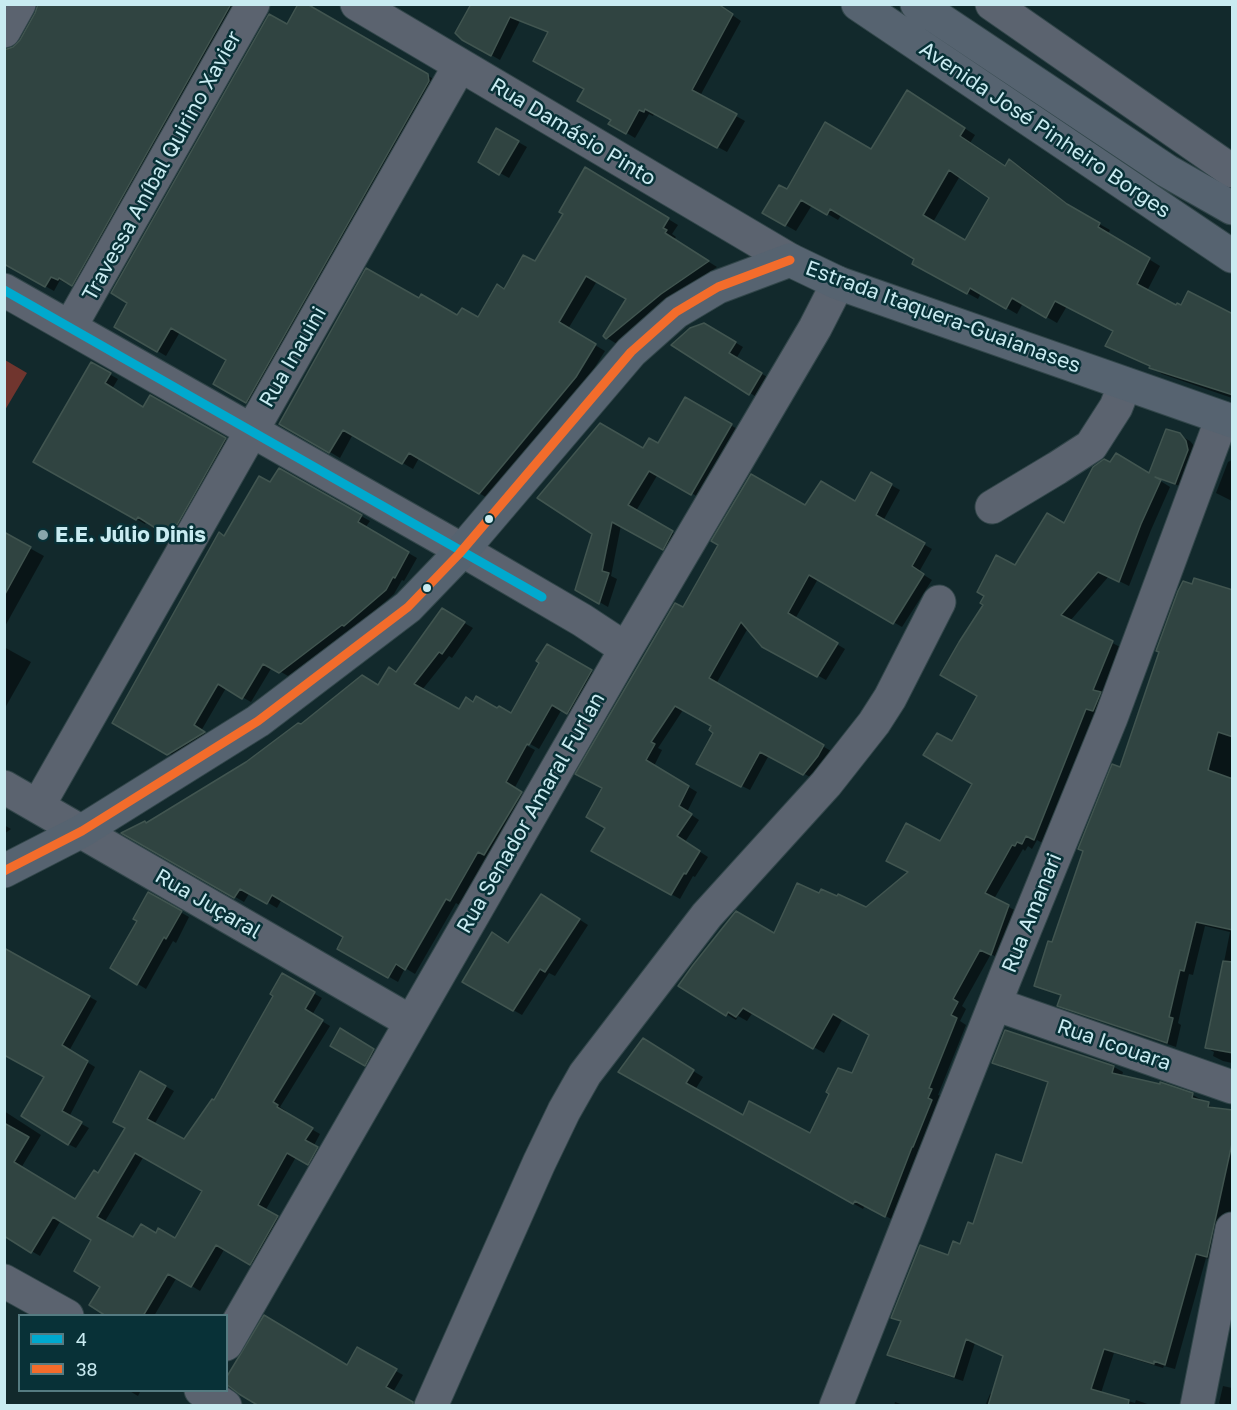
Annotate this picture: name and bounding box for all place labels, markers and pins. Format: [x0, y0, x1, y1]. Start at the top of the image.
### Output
unlabelled marker [483, 513, 495, 525]
place label: E.E. Júlio Dinis [55, 522, 206, 548]
marker: E.E. Júlio Dinis [36, 528, 50, 542]
unlabelled marker [421, 582, 433, 594]

